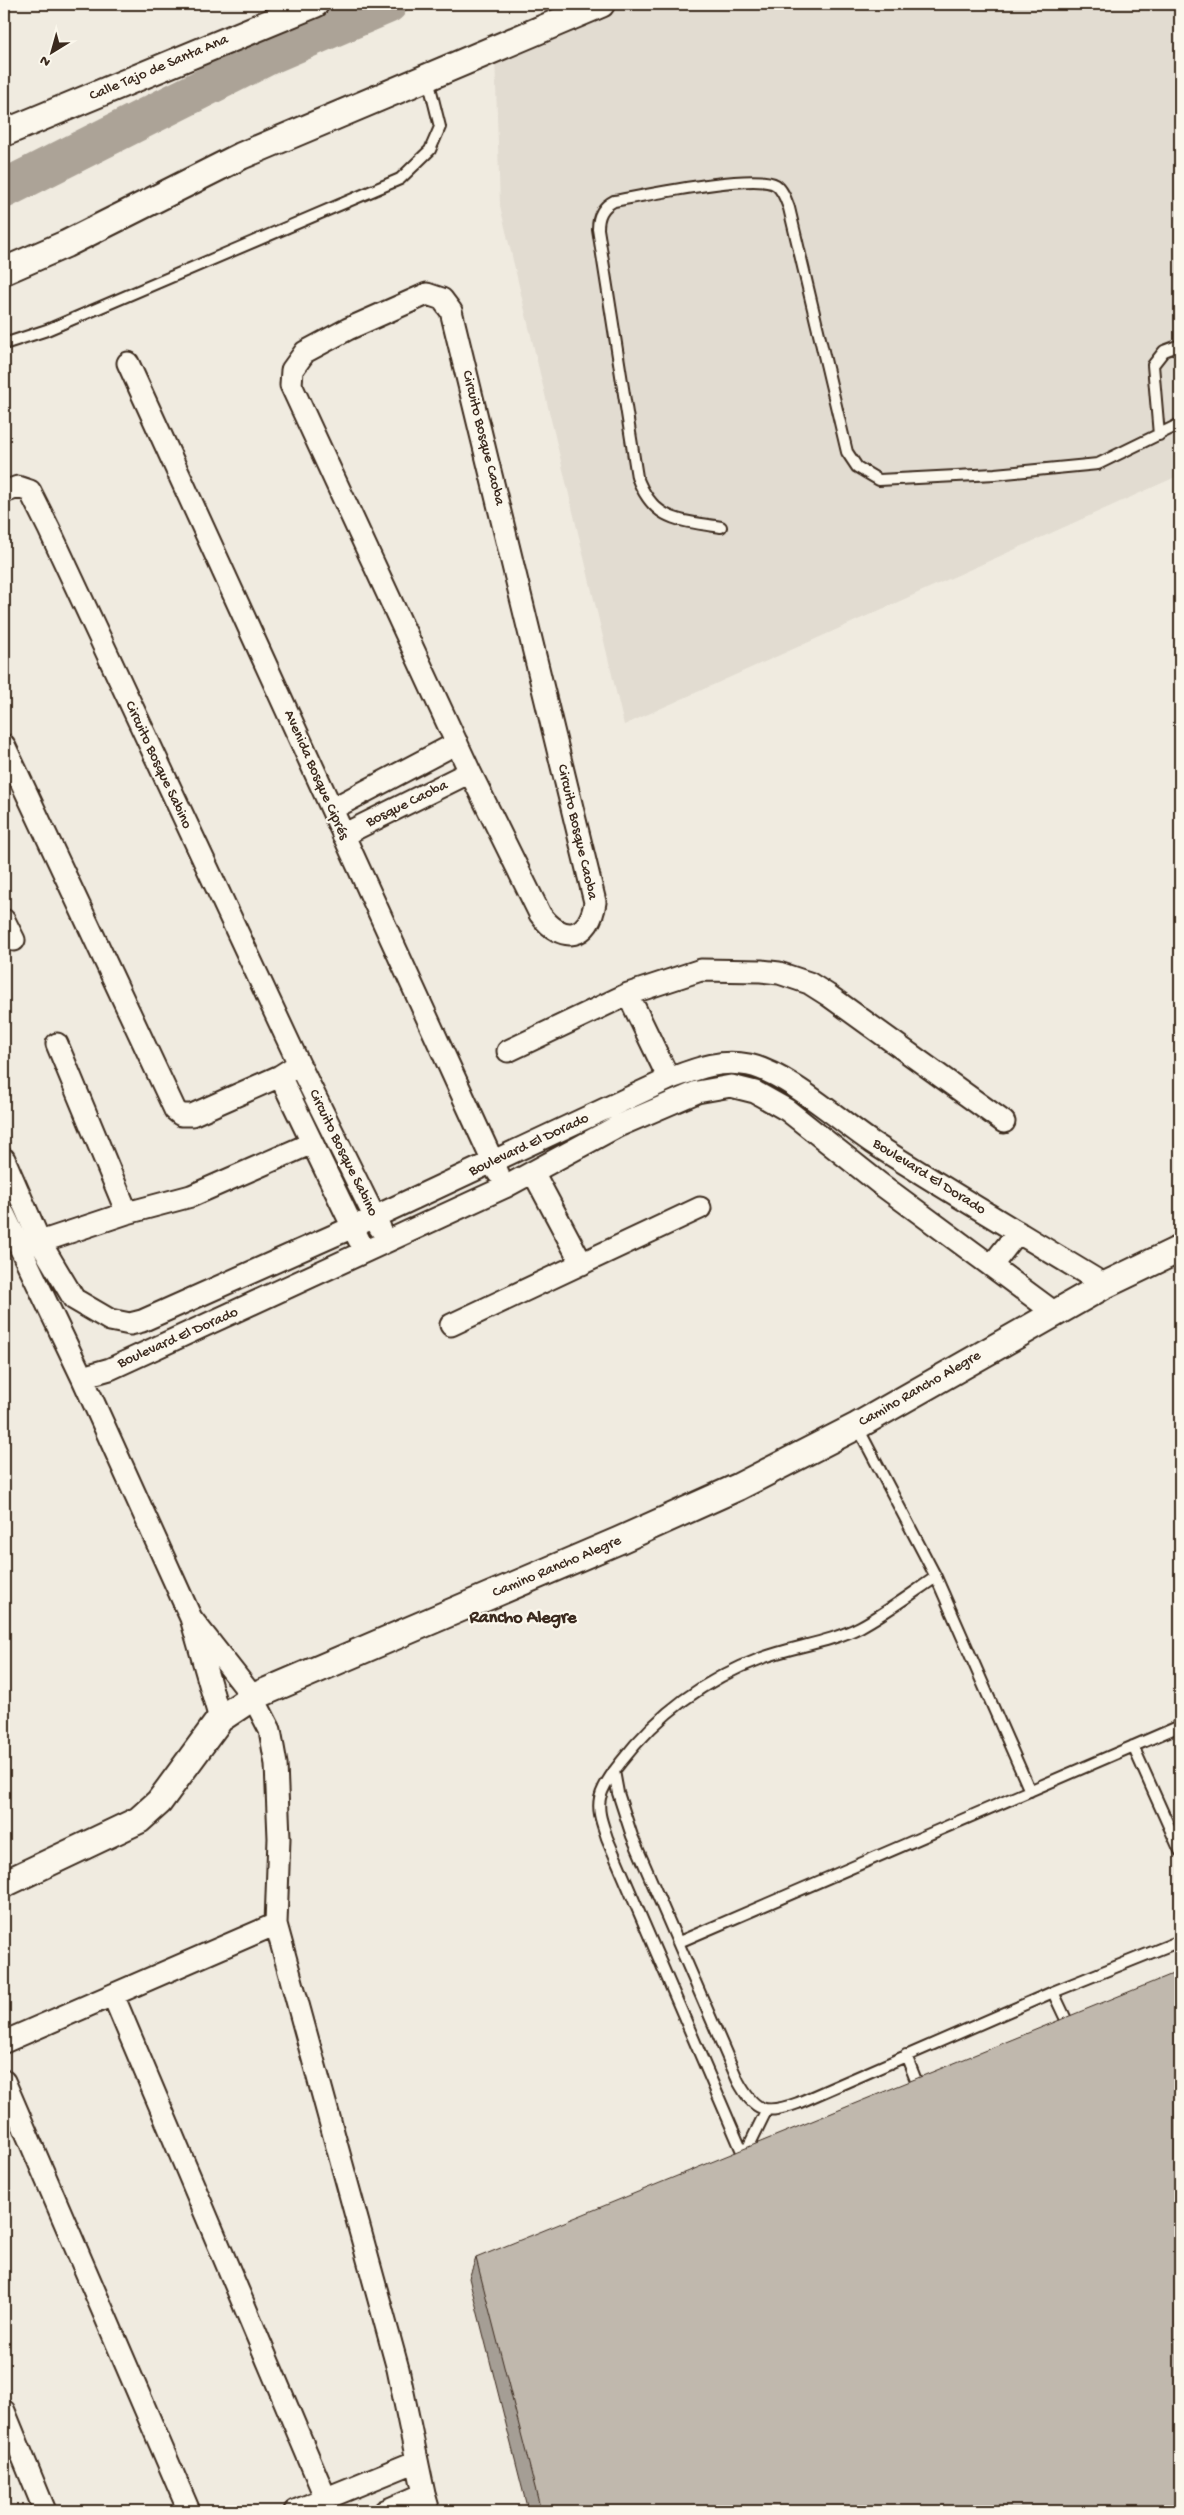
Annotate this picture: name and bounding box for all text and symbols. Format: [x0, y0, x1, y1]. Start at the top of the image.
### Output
north arrow [28, 28, 78, 78]
street label: Calle Tajo de Santa Ana [87, 30, 232, 105]
text: N [37, 51, 54, 70]
street label: Circuito Bosque Caoba [458, 369, 509, 508]
street label: Circuito Bosque Sabino [120, 698, 196, 832]
street label: Avenida Bosque Ciprés [279, 707, 353, 843]
street label: Circuito Bosque Caoba [553, 763, 601, 902]
street label: Bosque Caoba [362, 776, 451, 832]
street label: Circuito Bosque Sabino [304, 1086, 382, 1220]
street label: Boulevard El Dorado [465, 1109, 592, 1181]
street label: Boulevard El Dorado [868, 1134, 989, 1219]
street label: Boulevard El Dorado [114, 1303, 241, 1373]
street label: Camino Rancho Alegre [856, 1347, 985, 1431]
street label: Camino Rancho Alegre [490, 1532, 624, 1602]
district label: Rancho Alegre [468, 1608, 577, 1629]

